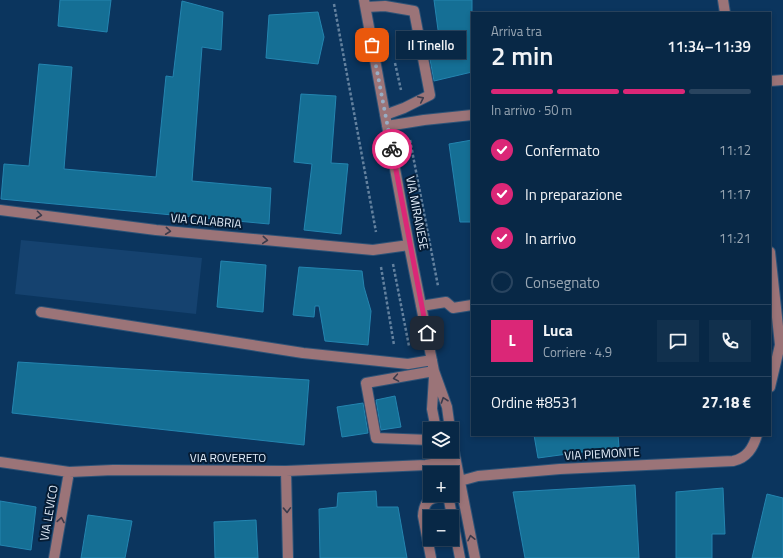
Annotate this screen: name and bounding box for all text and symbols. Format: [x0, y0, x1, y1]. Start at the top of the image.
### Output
text: Arriva tra [491, 21, 542, 41]
pin [355, 28, 389, 62]
callout: Il Tinello [396, 31, 466, 59]
icon: bag [361, 34, 383, 56]
text: Il Tinello [408, 35, 454, 55]
text: 11:34–11:39 [667, 35, 751, 58]
text: 2 min [491, 36, 554, 75]
one-way arrow [417, 96, 424, 104]
text: In arrivo · 50 m [491, 100, 572, 120]
courier [372, 129, 412, 169]
icon: bike [381, 138, 403, 160]
icon: check [491, 139, 513, 161]
text: Confermato [525, 139, 600, 162]
text: 11:12 [719, 140, 751, 160]
street label: VIA MIRANESE [401, 174, 434, 252]
icon: check [491, 183, 513, 205]
text: In preparazione [525, 183, 622, 206]
text: 11:17 [719, 184, 751, 204]
street label: VIA CALABRIA [170, 208, 242, 233]
one-way arrow [36, 210, 42, 219]
one-way arrow [165, 226, 171, 235]
icon: check [491, 227, 513, 249]
text: In arrivo [525, 227, 576, 250]
text: 11:21 [719, 228, 751, 248]
one-way arrow [262, 235, 268, 244]
text: Consegnato [525, 271, 600, 294]
pin [410, 316, 444, 350]
text: Luca [543, 319, 573, 342]
button: chat [657, 320, 699, 362]
button: phone [709, 320, 751, 362]
icon: home [416, 322, 438, 344]
text: L [508, 329, 516, 352]
text: Corriere · 4.9 [543, 342, 612, 362]
one-way arrow [393, 373, 399, 382]
text: Ordine #8531 [491, 391, 578, 414]
text: 27.18 € [702, 391, 751, 414]
one-way arrow [440, 396, 449, 403]
map controls [423, 422, 459, 546]
button: layers [423, 422, 459, 458]
street label: VIA PIEMONTE [564, 442, 641, 465]
street label: VIA ROVERETO [190, 448, 266, 467]
button: + [423, 466, 459, 502]
street label: VIA LEVICO [34, 483, 63, 542]
one-way arrow [282, 507, 291, 513]
button: − [423, 510, 459, 546]
one-way arrow [56, 517, 65, 523]
one-way arrow [467, 535, 475, 541]

